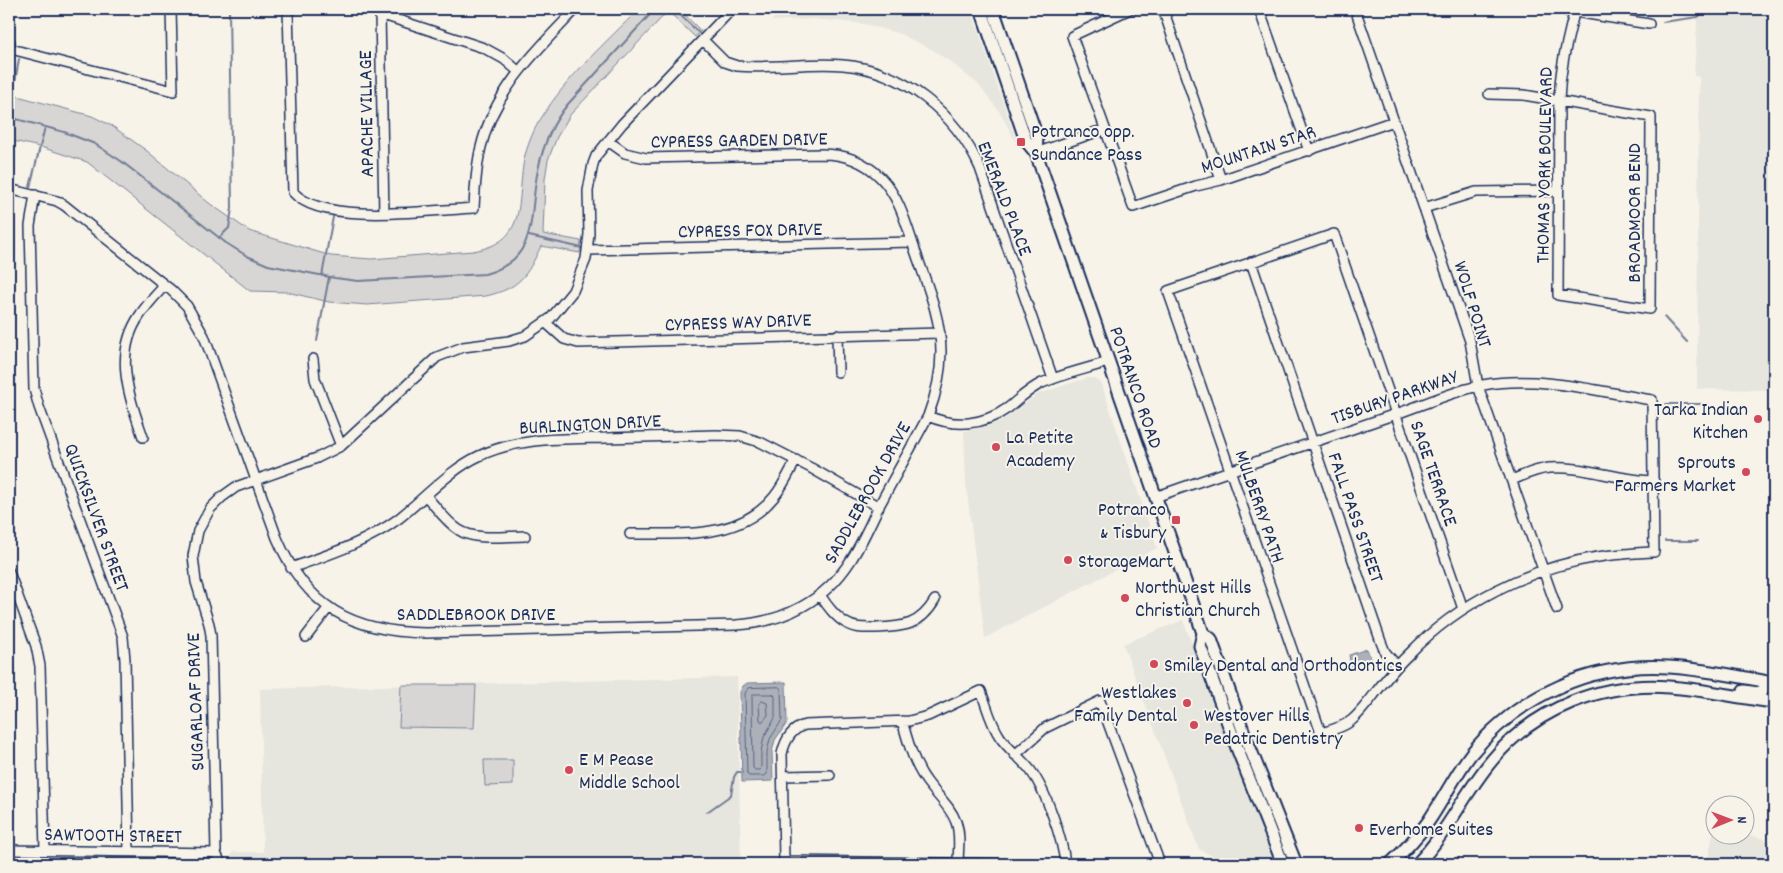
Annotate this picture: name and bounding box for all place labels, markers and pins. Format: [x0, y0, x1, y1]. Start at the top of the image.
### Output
place label: Potranco opp. Sundance Pass [1031, 119, 1142, 170]
marker: Potranco opp. Sundance Pass [1015, 136, 1027, 148]
place label: Tarka Indian Kitchen [1654, 397, 1748, 448]
marker: Tarka Indian Kitchen [1752, 413, 1764, 425]
place label: La Petite Academy [1006, 425, 1075, 476]
marker: La Petite Academy [990, 441, 1002, 453]
place label: Sprouts Farmers Market [1614, 450, 1736, 501]
marker: Sprouts Farmers Market [1740, 466, 1752, 478]
place label: Potranco & Tisbury [1098, 497, 1167, 548]
marker: Potranco & Tisbury [1170, 514, 1182, 526]
place label: StorageMart [1078, 549, 1173, 577]
marker: StorageMart [1062, 554, 1074, 566]
place label: Northwest Hills Christian Church [1135, 575, 1260, 626]
marker: Northwest Hills Christian Church [1119, 592, 1131, 604]
place label: Smiley Dental and Orthodontics [1164, 653, 1403, 681]
marker: Smiley Dental and Orthodontics [1148, 658, 1160, 670]
place label: Westlakes Family Dental [1074, 680, 1177, 731]
marker: Westlakes Family Dental [1181, 697, 1193, 709]
place label: Westover Hills Pedatric Dentistry [1204, 703, 1343, 754]
marker: Westover Hills Pedatric Dentistry [1188, 719, 1200, 731]
place label: E M Pease Middle School [579, 747, 680, 798]
marker: E M Pease Middle School [563, 764, 575, 776]
place label: Everhome Suites [1369, 817, 1494, 845]
marker: Everhome Suites [1353, 822, 1365, 834]

